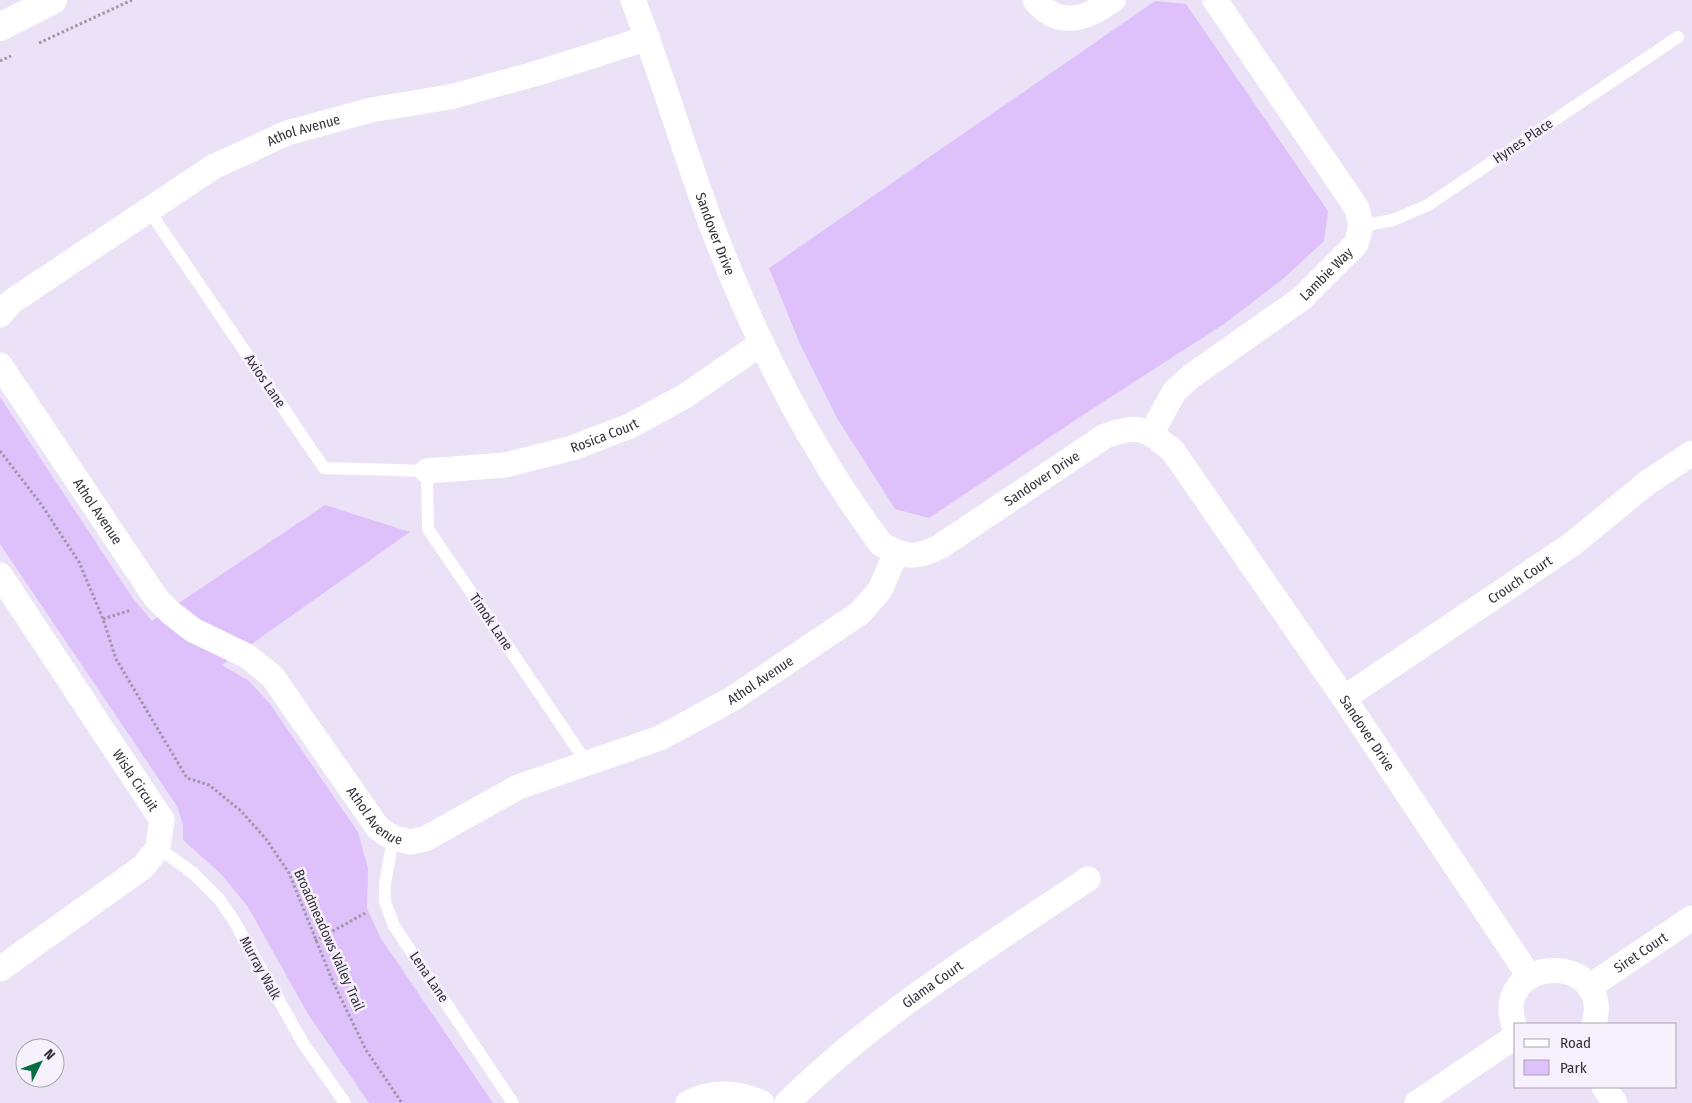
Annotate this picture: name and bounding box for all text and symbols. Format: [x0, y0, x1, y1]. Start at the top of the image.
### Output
street label: Athol Avenue [264, 110, 342, 150]
street label: Hynes Place [1490, 115, 1556, 167]
street label: Sandover Drive [692, 190, 739, 278]
street label: Lambie Way [1296, 243, 1357, 304]
street label: Axios Lane [241, 351, 289, 411]
street label: Rosica Court [568, 414, 642, 456]
street label: Sandover Drive [1001, 447, 1083, 510]
street label: Athol Avenue [70, 475, 126, 548]
street label: Crouch Court [1484, 552, 1556, 607]
street label: Timok Lane [466, 590, 516, 654]
street label: Athol Avenue [724, 652, 796, 708]
street label: Sandover Drive [1336, 692, 1399, 774]
street label: Wisla Circuit [109, 746, 162, 815]
street label: Athol Avenue [343, 783, 404, 848]
street label: Broadmeadows Valley Trail [290, 867, 368, 1014]
street label: Siret Court [1611, 928, 1671, 976]
street label: Murray Walk [236, 933, 285, 1003]
street label: Lena Lane [406, 948, 452, 1006]
street label: Glama Court [899, 957, 966, 1011]
legend [1514, 1023, 1677, 1088]
text: Road [1560, 1034, 1591, 1052]
north arrow [15, 1038, 65, 1088]
text: N [40, 1046, 58, 1063]
text: Park [1560, 1059, 1587, 1077]

